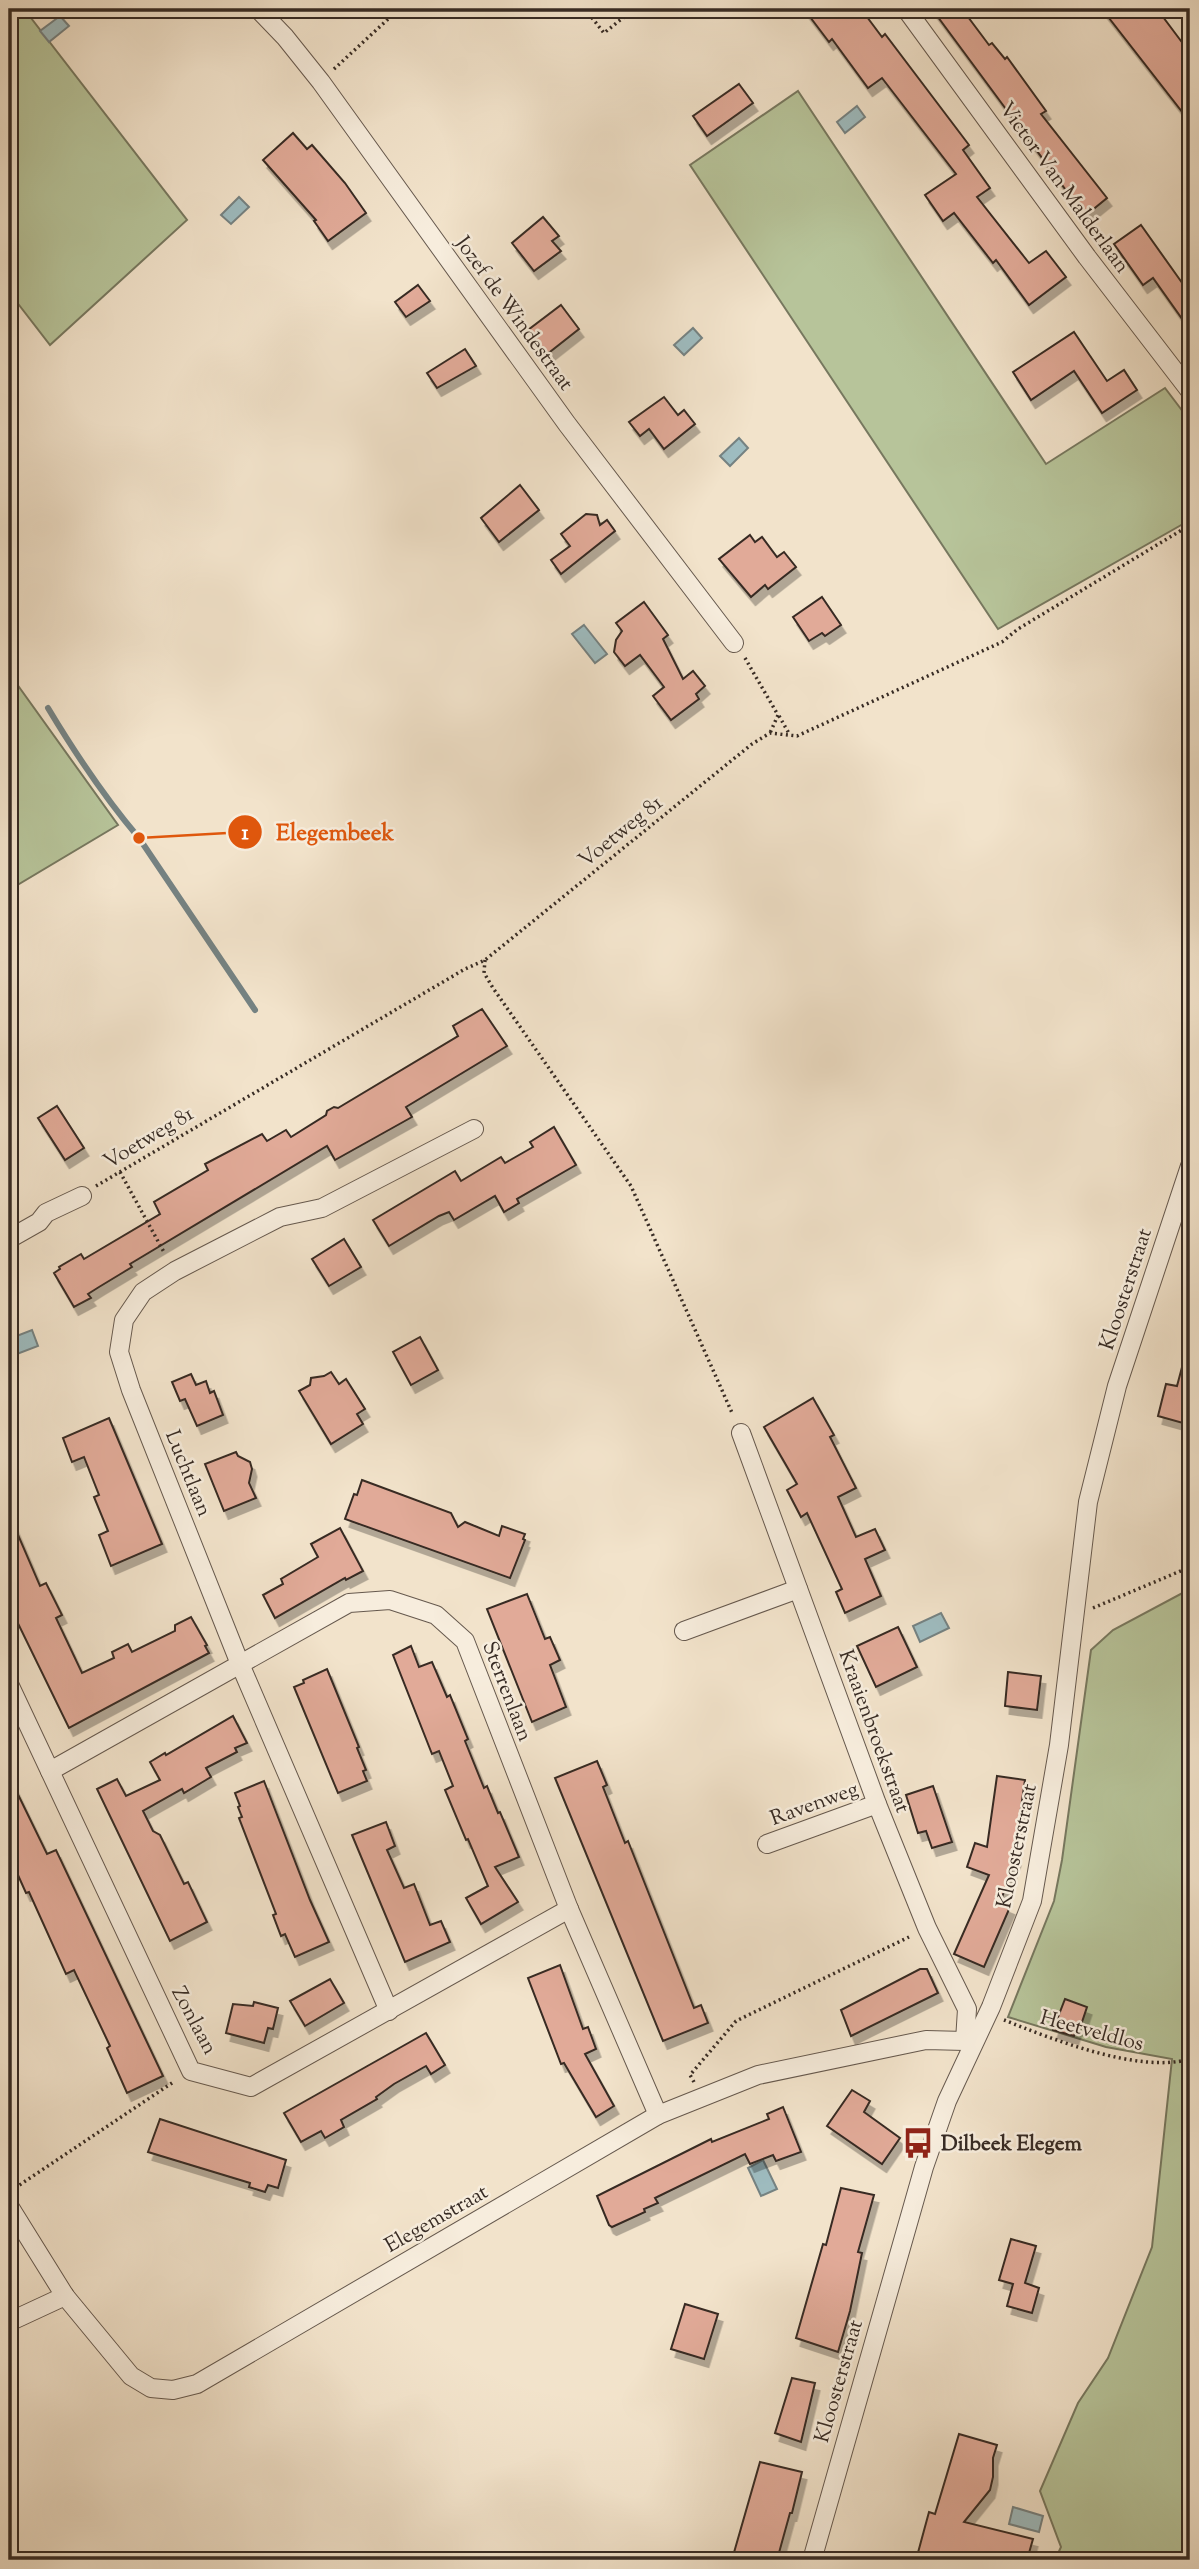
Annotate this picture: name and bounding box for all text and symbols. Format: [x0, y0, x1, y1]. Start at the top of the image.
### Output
street label: Victor Van Malderlaan [991, 96, 1136, 280]
street label: Jozef de Windestraat [447, 230, 580, 398]
street label: Voetweg 81 [573, 789, 670, 876]
callout: Elegembeek [227, 810, 408, 854]
text: Elegembeek [276, 818, 394, 851]
text: 1 [241, 819, 249, 849]
street label: Voetweg 81 [98, 1100, 200, 1177]
street label: Kloosterstraat [1093, 1225, 1161, 1354]
street label: Luchtlaan [156, 1426, 218, 1522]
street label: Sterrenlaan [473, 1637, 539, 1746]
street label: Kraaienbroekstraat [830, 1646, 917, 1817]
street label: Ravenweg [767, 1775, 863, 1835]
street label: Kloosterstraat [990, 1781, 1046, 1911]
street label: Zonlaan [163, 1982, 224, 2060]
street label: Heetveldlos [1036, 2004, 1147, 2060]
bus stop icon: Dilbeek Elegem [901, 2126, 935, 2160]
place label: Dilbeek Elegem [941, 2130, 1083, 2160]
street label: Elegemstraat [380, 2178, 494, 2261]
street label: Kloosterstraat [808, 2317, 872, 2447]

